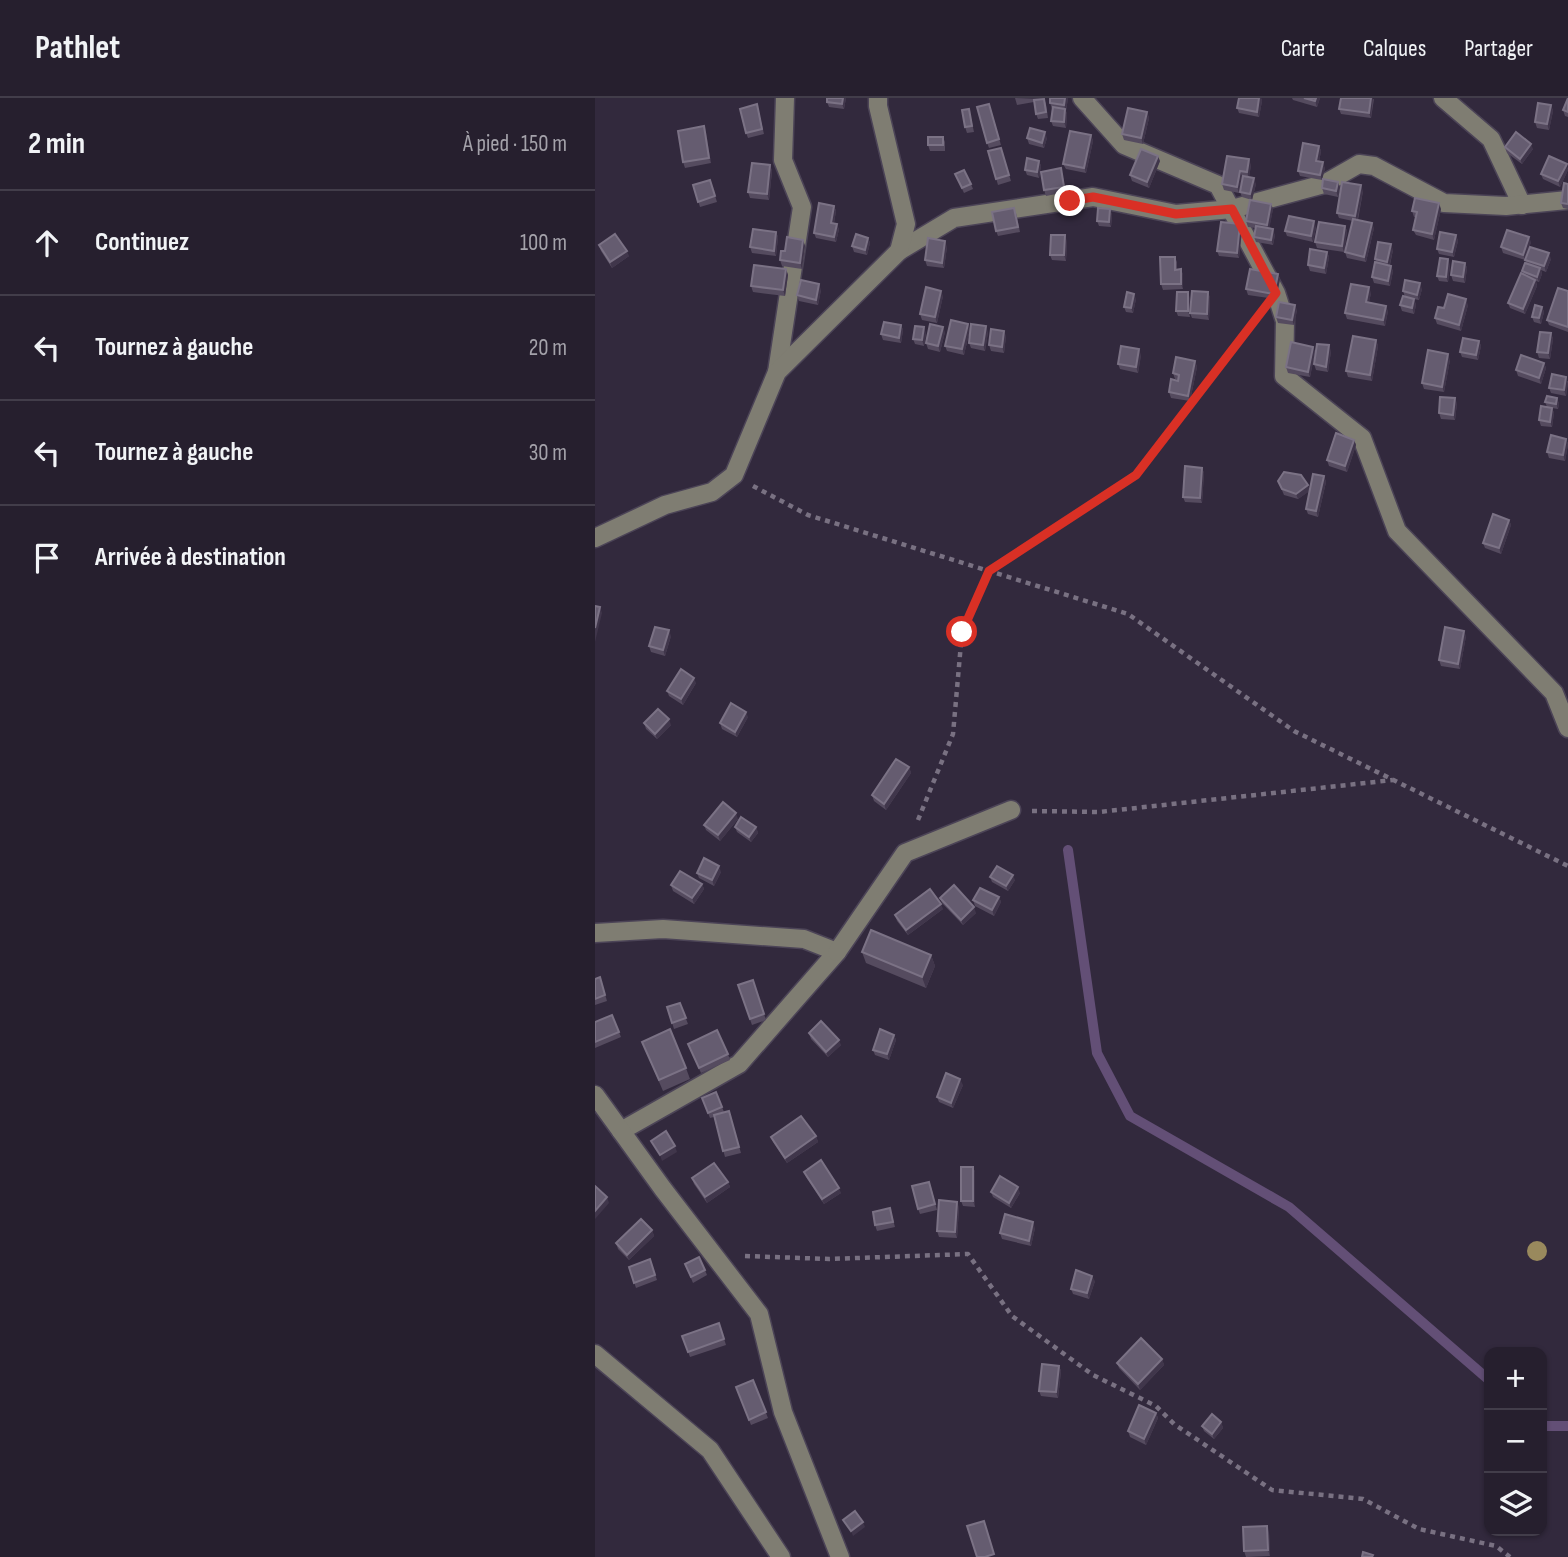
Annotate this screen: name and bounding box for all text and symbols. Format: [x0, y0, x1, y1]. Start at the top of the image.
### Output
text: Pathlet [35, 28, 120, 68]
text: Carte [1281, 34, 1325, 63]
text: Calques [1363, 34, 1426, 63]
text: Partager [1464, 34, 1533, 63]
text: 2 min [28, 126, 85, 162]
text: À pied · 150 m [463, 130, 567, 158]
route end [1054, 185, 1085, 216]
icon: ahead [28, 224, 66, 262]
text: Continuez [95, 227, 189, 258]
text: 100 m [520, 229, 567, 257]
icon: left [28, 329, 66, 367]
text: Tournez à gauche [95, 332, 253, 363]
text: 20 m [529, 334, 567, 362]
icon: left [28, 434, 66, 472]
text: Tournez à gauche [95, 437, 253, 468]
text: 30 m [529, 439, 567, 467]
icon: arrive [28, 539, 66, 577]
text: Arrivée à destination [95, 542, 286, 573]
route start [946, 616, 977, 647]
map controls [1484, 1347, 1547, 1536]
button: + [1484, 1347, 1547, 1410]
button: − [1484, 1410, 1547, 1473]
button: layers [1484, 1473, 1547, 1536]

